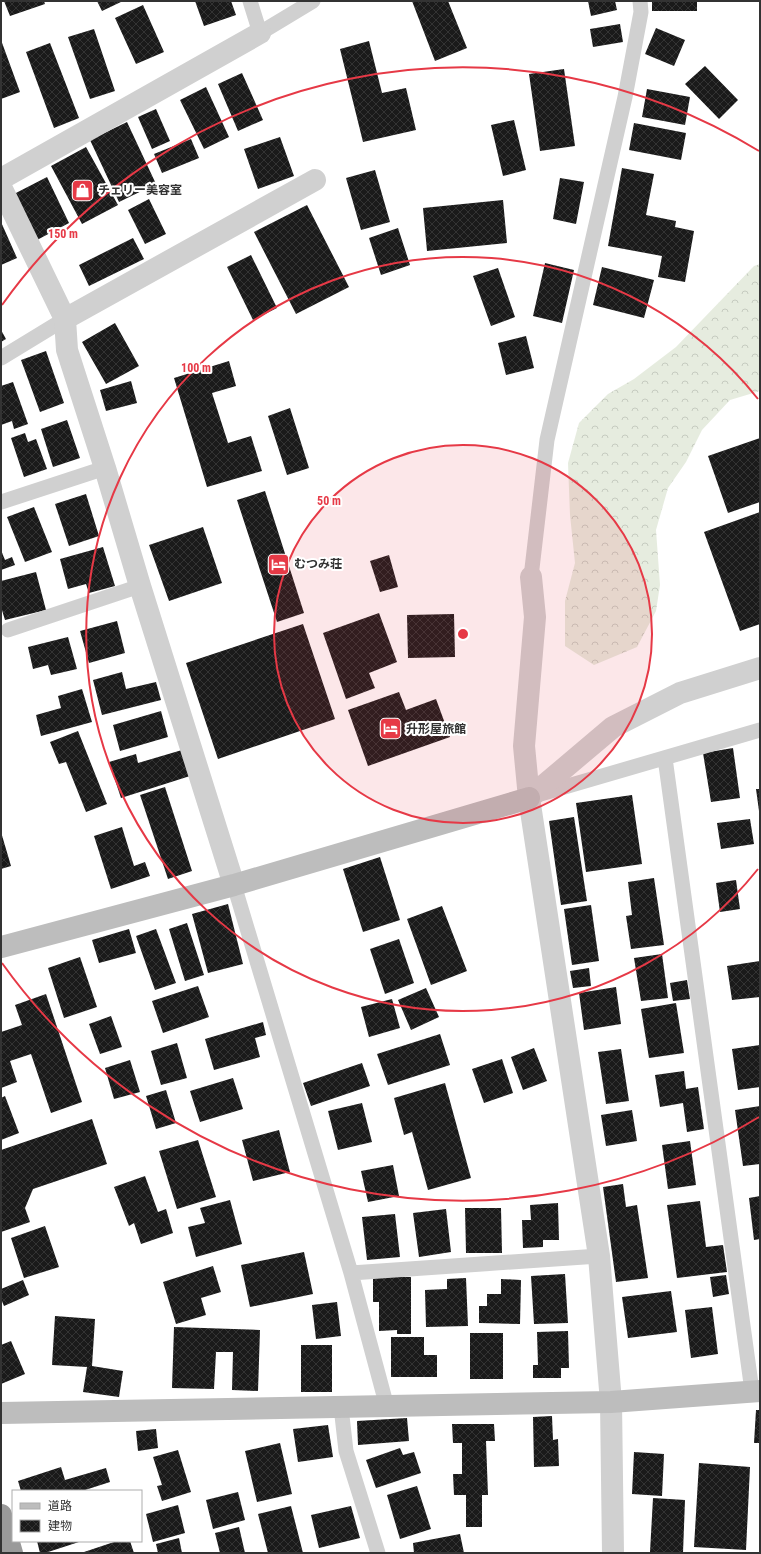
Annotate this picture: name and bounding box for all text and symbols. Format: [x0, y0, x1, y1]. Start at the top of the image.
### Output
shop icon: チェリー美容室 [70, 177, 96, 203]
place label: チェリー美容室 [98, 183, 182, 197]
text: 150 m [48, 227, 78, 241]
text: 100 m [181, 361, 211, 375]
text: 50 m [317, 494, 341, 508]
hotel icon: むつみ荘 [265, 551, 291, 577]
place label: むつみ荘 [294, 557, 342, 571]
centre of rings [456, 627, 470, 641]
hotel icon: 升形屋旅館 [378, 716, 404, 742]
place label: 升形屋旅館 [406, 722, 466, 736]
legend [12, 1490, 142, 1542]
text: 道路 [48, 1499, 72, 1513]
text: 建物 [48, 1519, 72, 1533]

